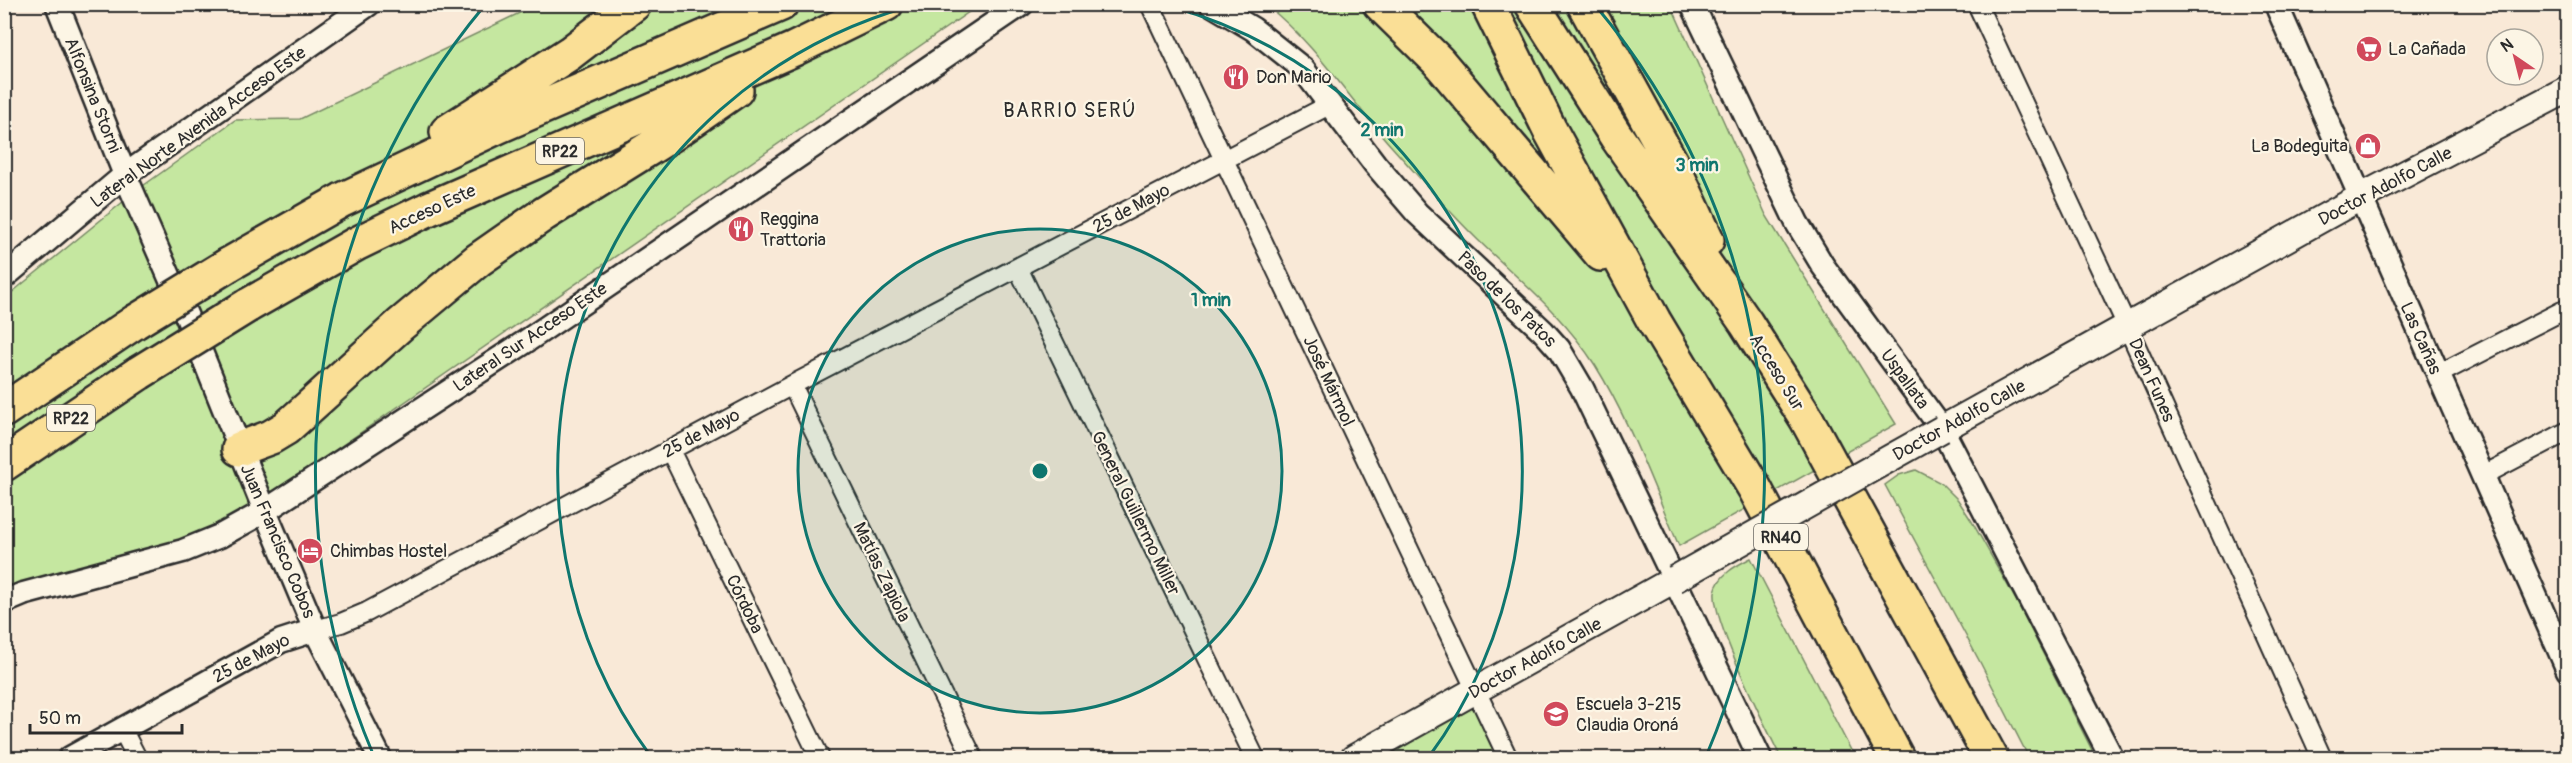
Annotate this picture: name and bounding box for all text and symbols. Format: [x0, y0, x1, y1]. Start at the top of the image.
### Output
north arrow [2485, 27, 2545, 87]
street label: Alfonsina Storni [59, 34, 126, 156]
supermarket icon: La Cañada [2354, 34, 2384, 64]
text: N [2497, 34, 2517, 57]
place label: La Cañada [2388, 38, 2466, 61]
street label: Lateral Norte Avenida Acceso Este [86, 41, 311, 213]
restaurant icon: Don Mario [1221, 62, 1251, 92]
place label: Don Mario [1256, 66, 1332, 89]
district label: BARRIO SERÚ [1003, 98, 1137, 123]
text: 2 min [1360, 119, 1404, 142]
shop icon: La Bodeguita [2353, 131, 2383, 161]
place label: La Bodeguita [2251, 135, 2348, 158]
road number: RP22 [536, 138, 584, 164]
street label: Doctor Adolfo Calle [2314, 141, 2456, 231]
text: 3 min [1675, 154, 1719, 177]
street label: 25 de Mayo [1089, 178, 1174, 238]
street label: Acceso Este [385, 179, 480, 240]
place label: Reggina Trattoria [760, 208, 826, 252]
restaurant icon: Reggina Trattoria [726, 214, 756, 244]
street label: Paso de los Patos [1452, 246, 1561, 352]
street label: Lateral Sur Acceso Este [449, 277, 612, 398]
text: 1 min [1191, 289, 1231, 312]
street label: Las Cañas [2394, 298, 2447, 378]
street label: Acceso Sur [1744, 330, 1810, 415]
street label: José Mármol [1298, 332, 1360, 430]
street label: Dean Funes [2123, 335, 2180, 426]
street label: Uspallata [1875, 345, 1934, 414]
street label: Doctor Adolfo Calle [1889, 374, 2030, 466]
street label: 25 de Mayo [659, 403, 744, 463]
road number: RP22 [47, 405, 95, 431]
street label: General Guillermo Miller [1086, 427, 1186, 600]
street label: Juan Francisco Cobos [235, 461, 320, 622]
centre of rings [1030, 461, 1050, 481]
street label: Matías Zapiola [848, 519, 916, 626]
road number: RN40 [1754, 524, 1808, 550]
hotel icon: Chimbas Hostel [295, 536, 325, 566]
place label: Chimbas Hostel [330, 540, 447, 563]
street label: Córdoba [721, 571, 769, 637]
street label: Doctor Adolfo Calle [1465, 612, 1606, 704]
street label: 25 de Mayo [209, 628, 294, 688]
place label: Escuela 3-215 Claudia Oroná [1576, 693, 1682, 737]
scale bar [30, 697, 182, 735]
school or university icon: Escuela 3-215 Claudia Oroná [1541, 699, 1571, 729]
text: 50 m [39, 707, 81, 730]

